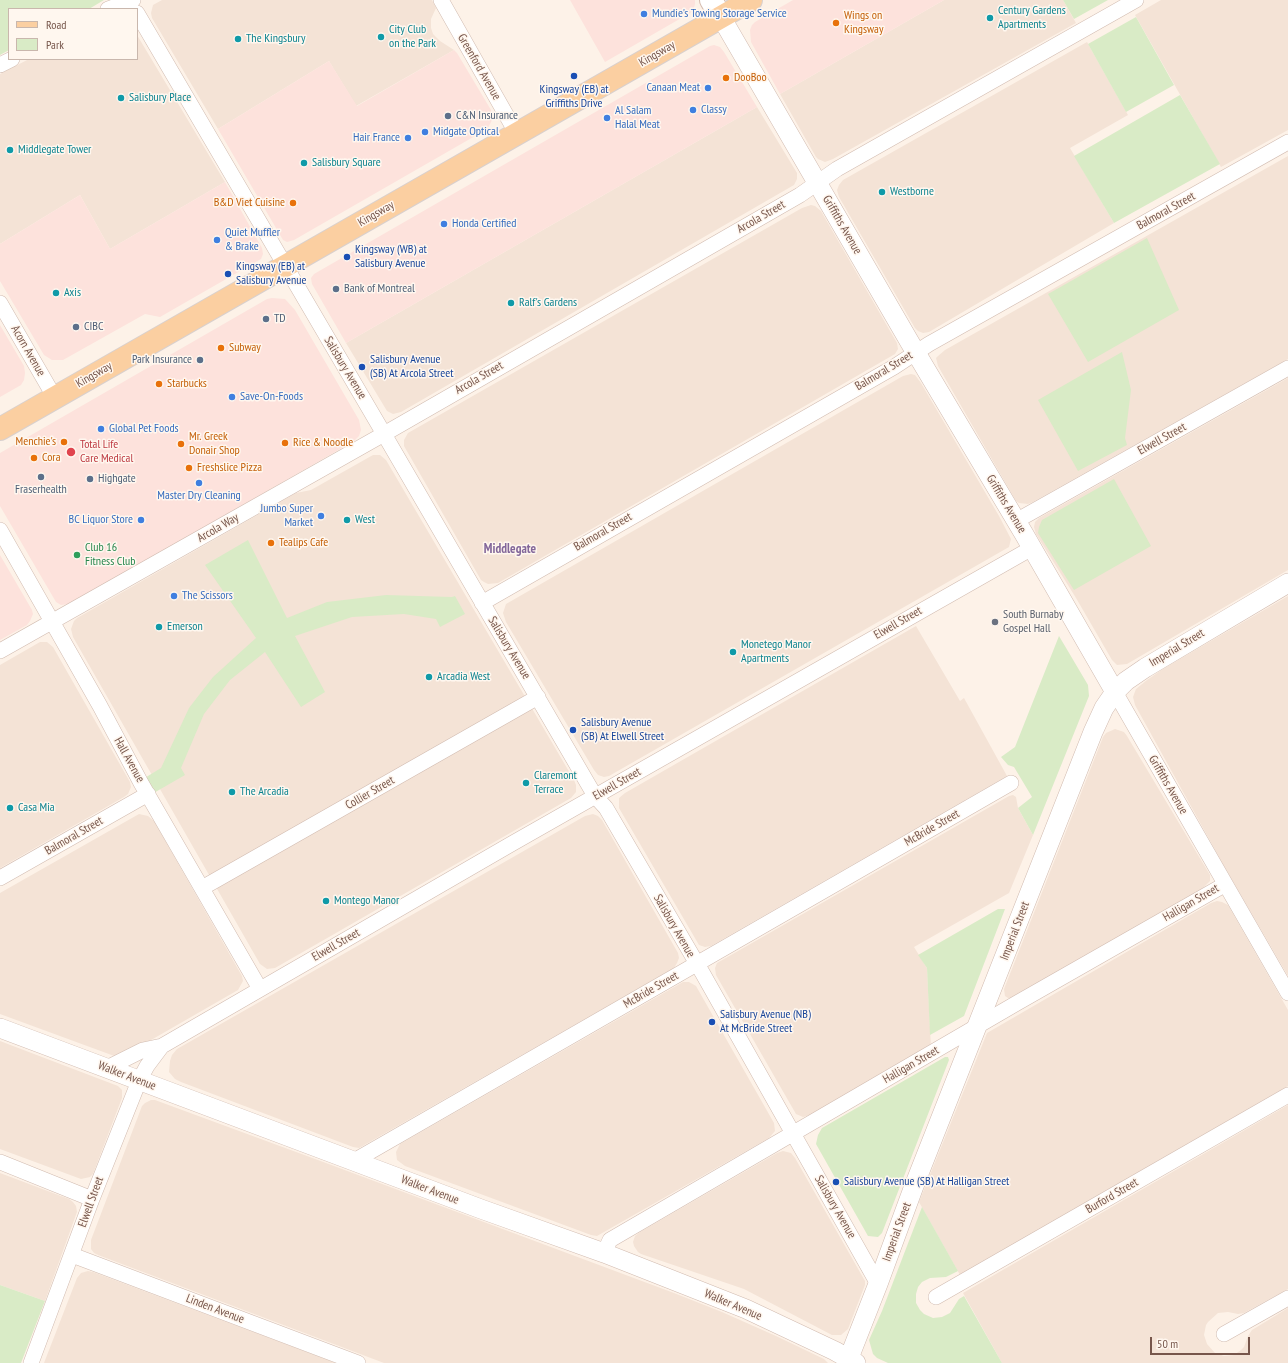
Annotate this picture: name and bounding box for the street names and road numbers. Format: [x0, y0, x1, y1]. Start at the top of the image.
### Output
street label: Greenford Avenue [454, 31, 504, 103]
street label: Kingsway [636, 38, 678, 70]
street label: Balmoral Street [1134, 189, 1198, 233]
street label: Griffiths Avenue [819, 193, 865, 257]
street label: Arcola Street [734, 197, 788, 237]
street label: Kingsway [355, 198, 397, 230]
street label: Acorn Avenue [8, 323, 48, 379]
street label: Salisbury Avenue [321, 334, 369, 402]
street label: Balmoral Street [853, 348, 915, 394]
street label: Arcola Street [452, 358, 506, 398]
street label: Kingsway [73, 359, 115, 391]
street label: Elwell Street [1135, 420, 1189, 458]
street label: Griffiths Avenue [983, 472, 1029, 536]
street label: Arcola Way [195, 510, 241, 546]
street label: Balmoral Street [571, 510, 635, 554]
street label: Elwell Street [872, 604, 924, 642]
street label: Salisbury Avenue [485, 614, 533, 682]
street label: Imperial Street [1147, 626, 1207, 670]
street label: Hall Avenue [111, 735, 147, 785]
street label: Griffiths Avenue [1145, 753, 1191, 817]
street label: Elwell Street [591, 765, 643, 803]
street label: Collier Street [343, 773, 397, 813]
street label: McBride Street [902, 807, 962, 849]
street label: Balmoral Street [42, 814, 106, 858]
street label: Halligan Street [1161, 881, 1221, 925]
street label: Salisbury Avenue [650, 892, 698, 960]
street label: Imperial Street [997, 900, 1033, 962]
street label: Elwell Street [310, 926, 362, 964]
street label: McBride Street [621, 969, 681, 1011]
street label: Halligan Street [881, 1043, 941, 1087]
street label: Walker Avenue [96, 1058, 158, 1094]
street label: Walker Avenue [399, 1172, 461, 1208]
street label: Salisbury Avenue [811, 1173, 859, 1241]
street label: Elwell Street [75, 1175, 107, 1229]
street label: Burford Street [1083, 1175, 1141, 1217]
street label: Imperial Street [880, 1201, 914, 1263]
street label: Walker Avenue [702, 1286, 764, 1324]
street label: Linden Avenue [184, 1291, 246, 1327]

